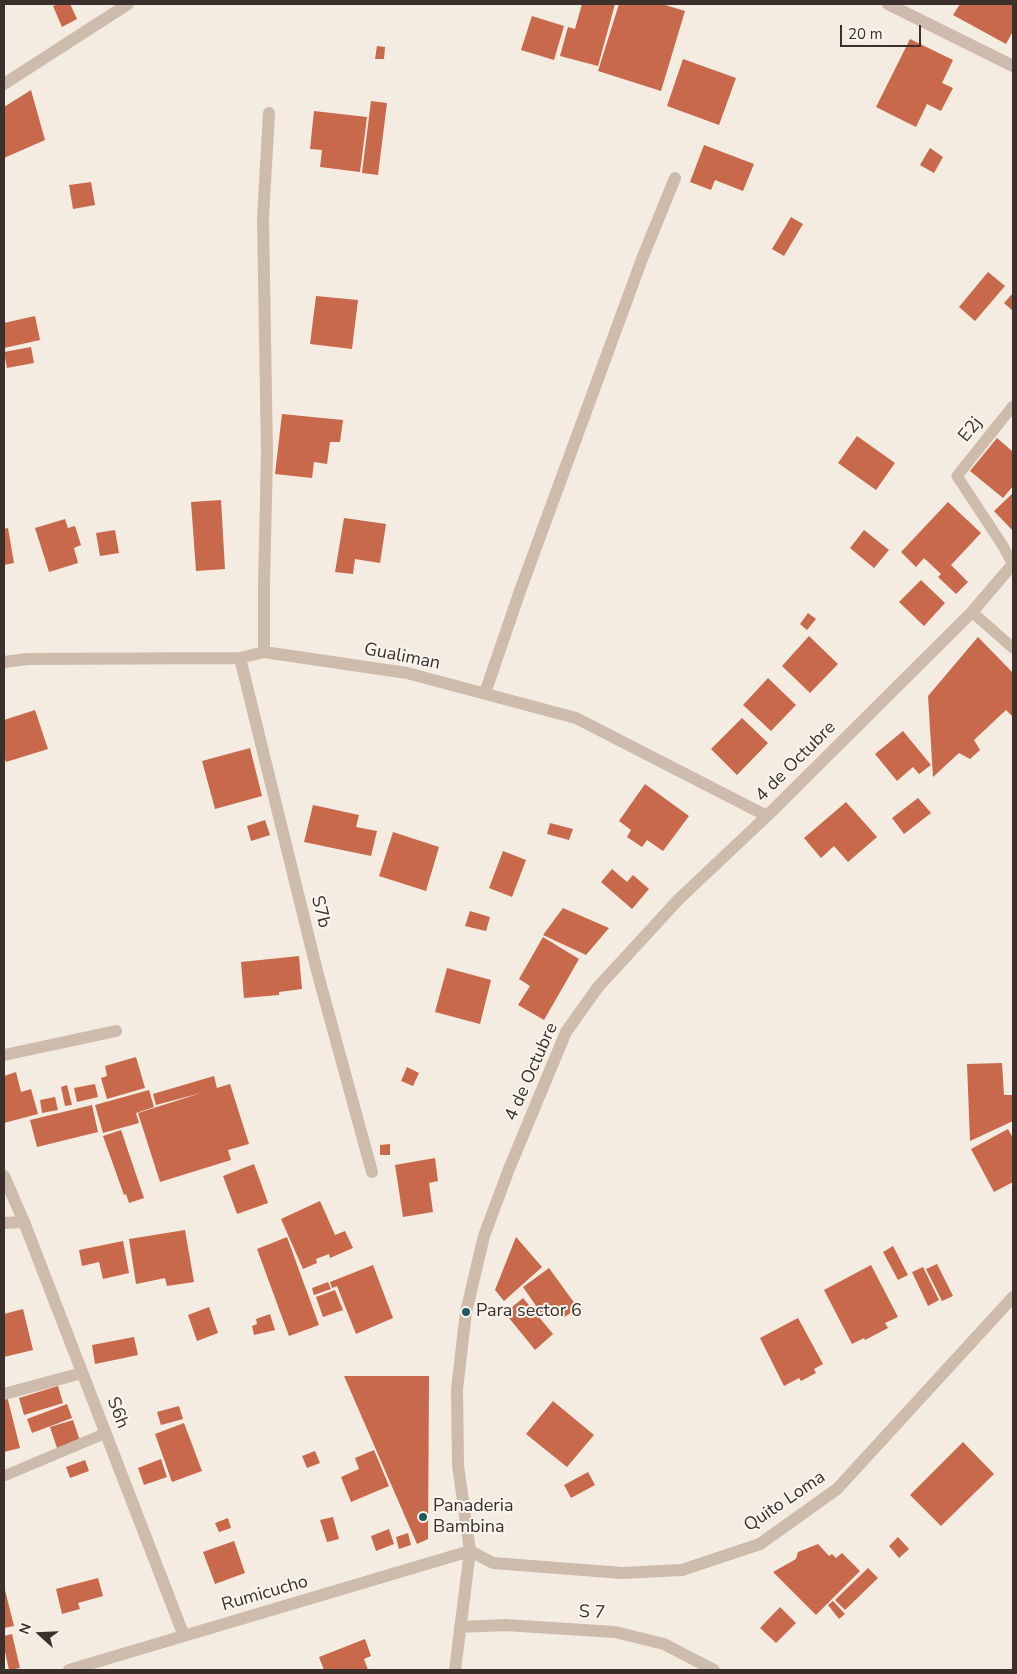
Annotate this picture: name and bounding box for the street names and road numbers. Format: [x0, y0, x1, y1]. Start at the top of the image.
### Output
street label: E2j [955, 413, 987, 447]
street label: Gualiman [362, 639, 442, 675]
street label: 4 de Octubre [751, 717, 841, 807]
street label: S7b [306, 894, 334, 930]
street label: 4 de Octubre [501, 1020, 563, 1124]
street label: S6h [101, 1394, 133, 1432]
street label: Quito Loma [740, 1467, 830, 1537]
street label: Rumicucho [219, 1571, 311, 1617]
street label: S 7 [578, 1602, 606, 1624]

